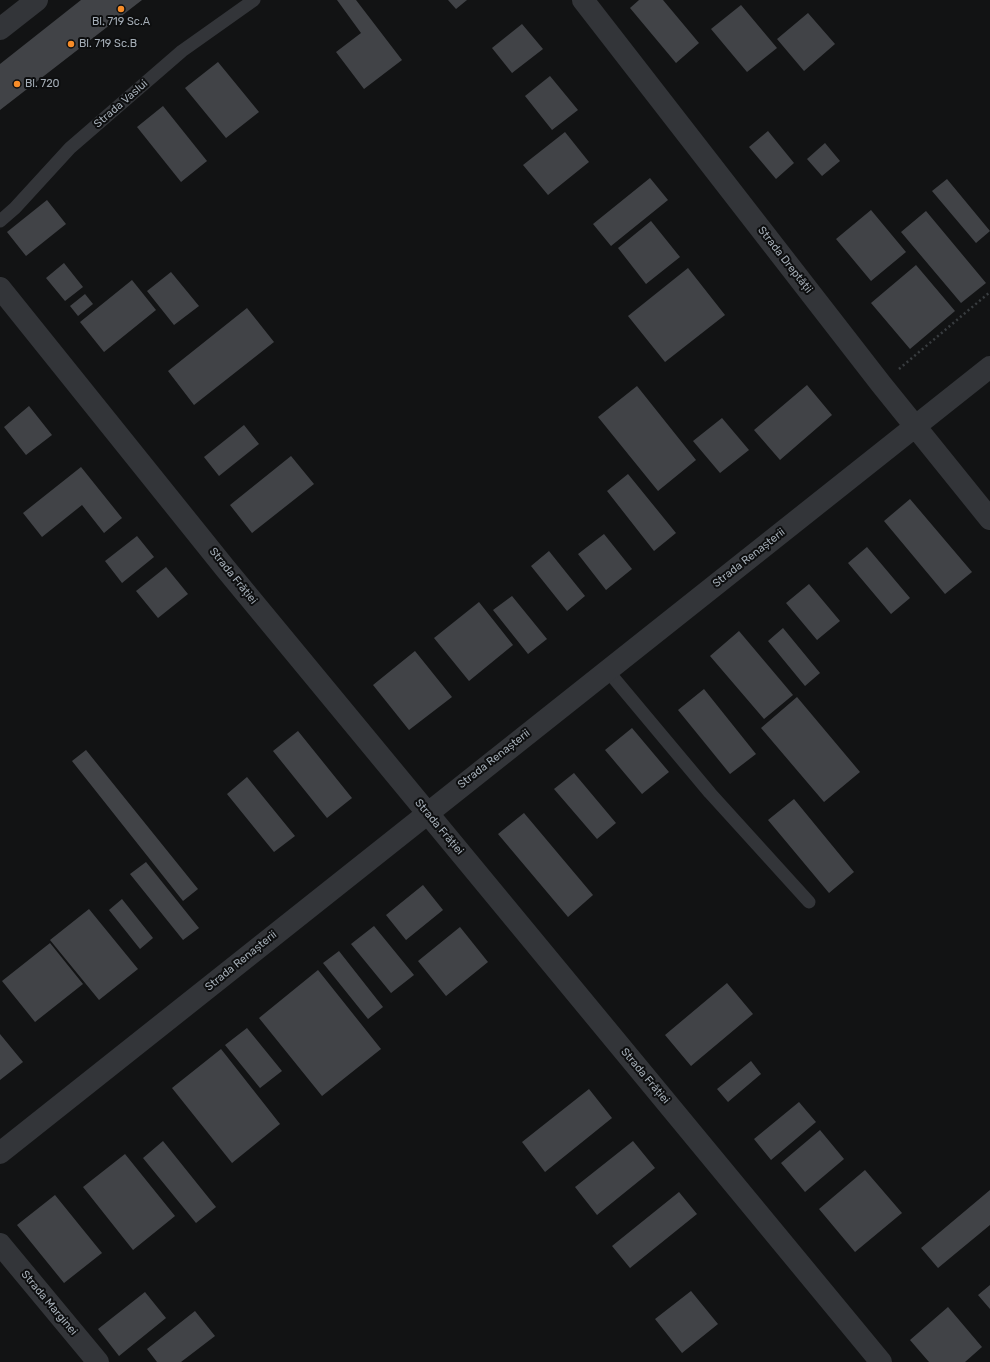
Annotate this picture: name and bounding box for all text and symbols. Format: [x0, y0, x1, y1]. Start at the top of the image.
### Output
marker: Bl. 719 Sc.A [116, 4, 126, 14]
place label: Bl. 719 Sc.A [92, 15, 150, 29]
place label: Bl. 719 Sc.B [79, 37, 137, 51]
marker: Bl. 719 Sc.B [66, 39, 76, 49]
place label: Bl. 720 [25, 77, 60, 91]
street label: Strada Vaslui [91, 77, 151, 131]
marker: Bl. 720 [12, 79, 22, 89]
street label: Strada Dreptății [755, 224, 815, 296]
street label: Strada Renașterii [710, 526, 788, 590]
street label: Strada Frăției [206, 545, 260, 607]
street label: Strada Renașterii [455, 727, 533, 791]
street label: Strada Frăției [412, 796, 466, 858]
street label: Strada Renașterii [203, 928, 279, 994]
street label: Strada Frăției [618, 1045, 672, 1107]
street label: Strada Marginei [18, 1268, 80, 1338]

